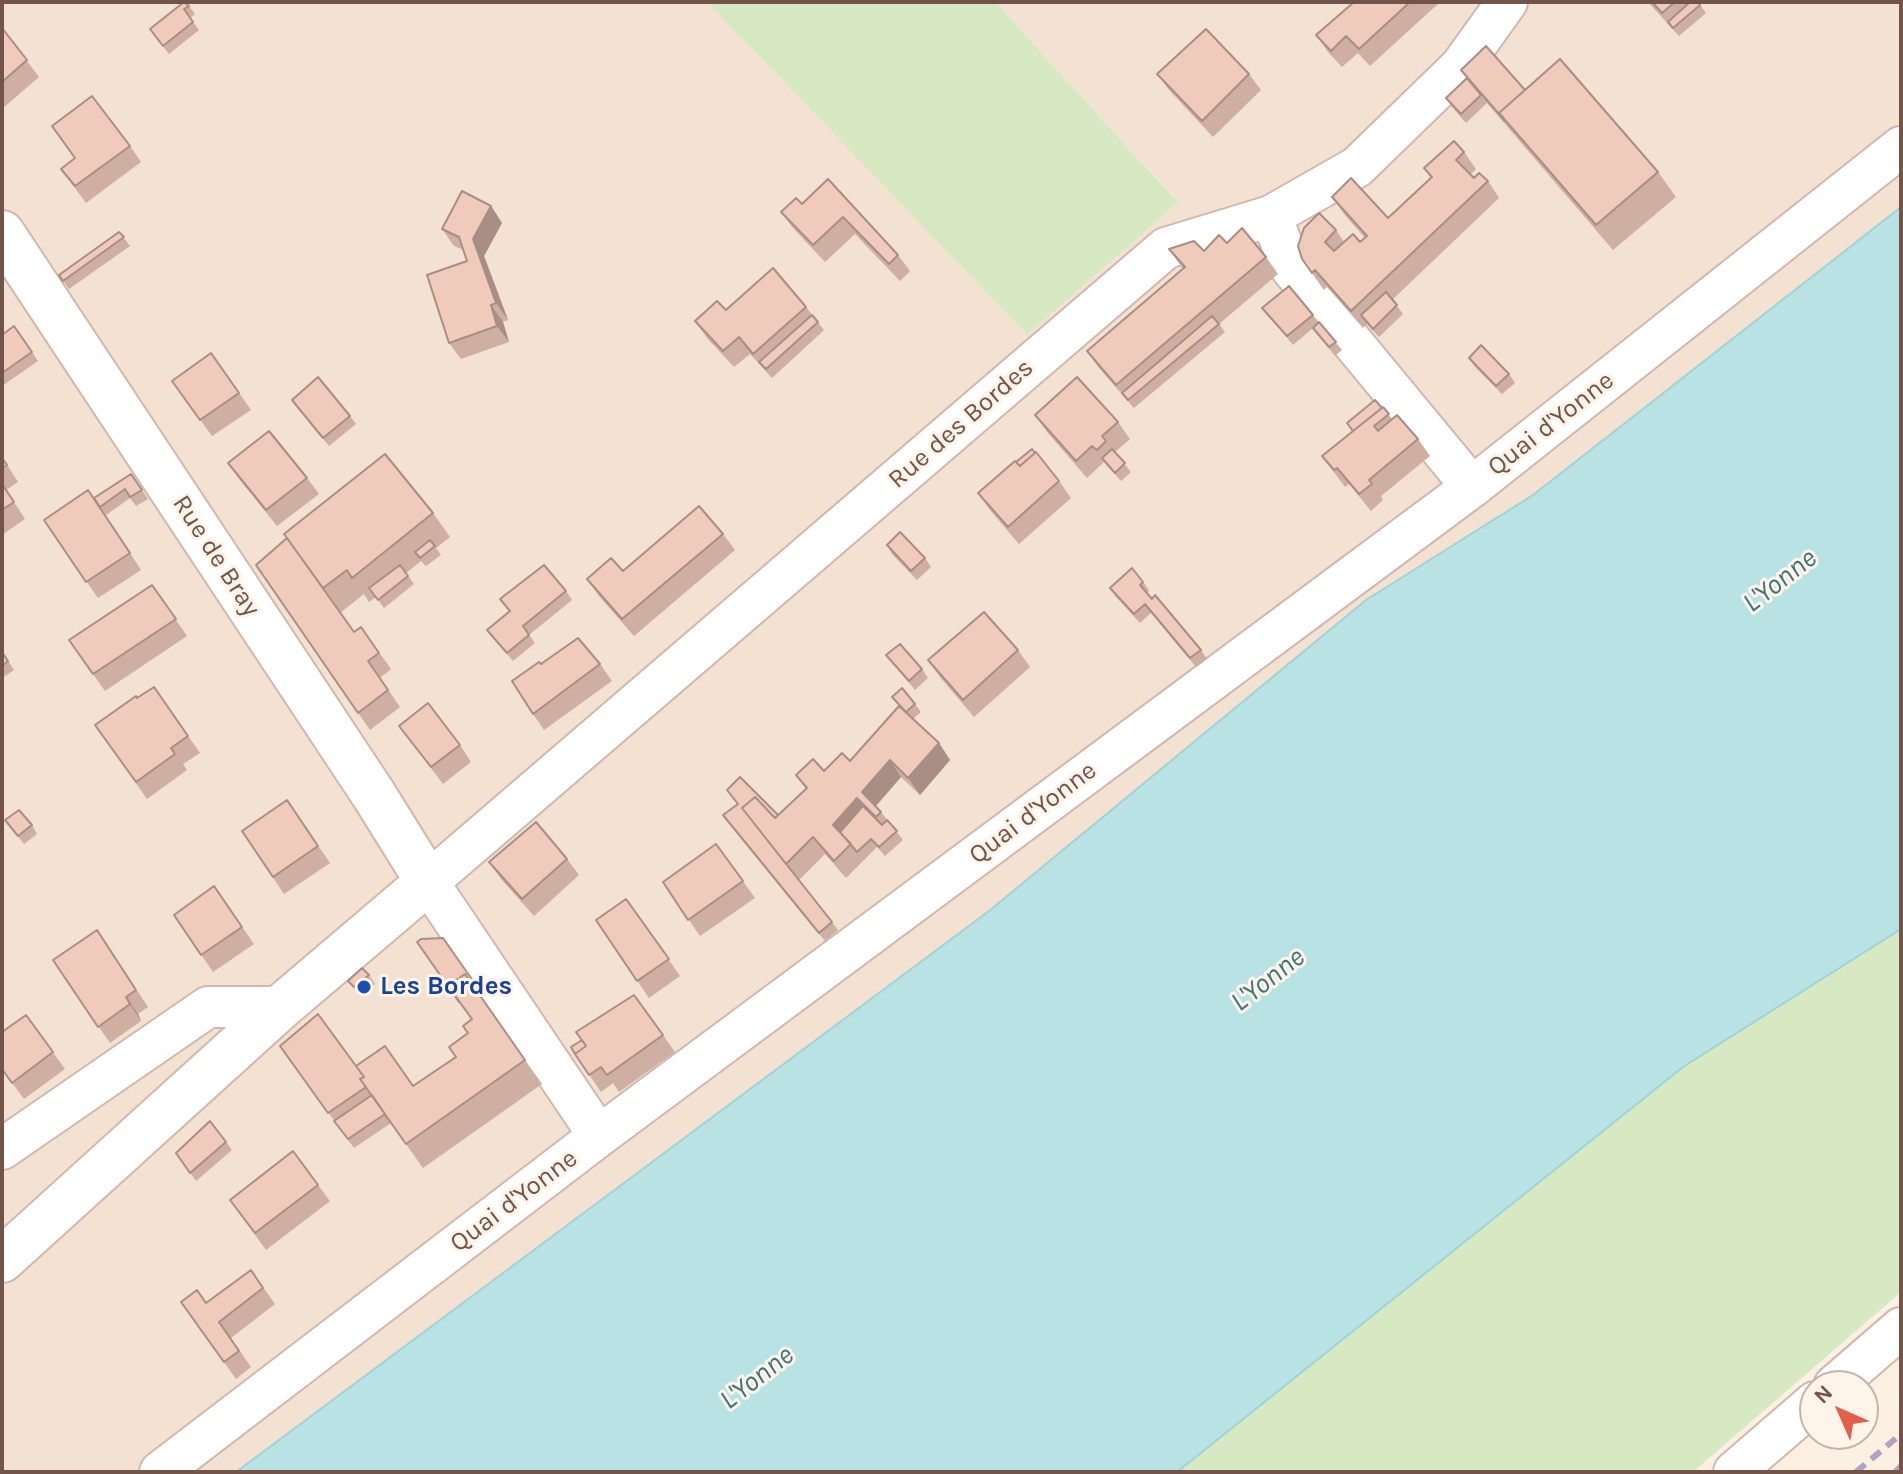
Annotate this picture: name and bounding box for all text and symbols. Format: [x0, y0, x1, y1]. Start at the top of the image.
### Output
street label: Rue des Bordes [882, 353, 1040, 495]
street label: Quai d'Yonne [1482, 365, 1620, 483]
street label: Rue de Bray [165, 490, 267, 622]
water label: L'Yonne [1736, 542, 1824, 620]
street label: Quai d'Yonne [963, 755, 1103, 871]
water label: L'Yonne [1224, 941, 1312, 1019]
place label: Les Bordes [380, 971, 512, 1003]
marker: Les Bordes [355, 978, 373, 996]
street label: Quai d'Yonne [444, 1143, 584, 1259]
water label: L'Yonne [713, 1339, 801, 1417]
north arrow [1799, 1370, 1879, 1450]
text: N [1809, 1380, 1838, 1409]

